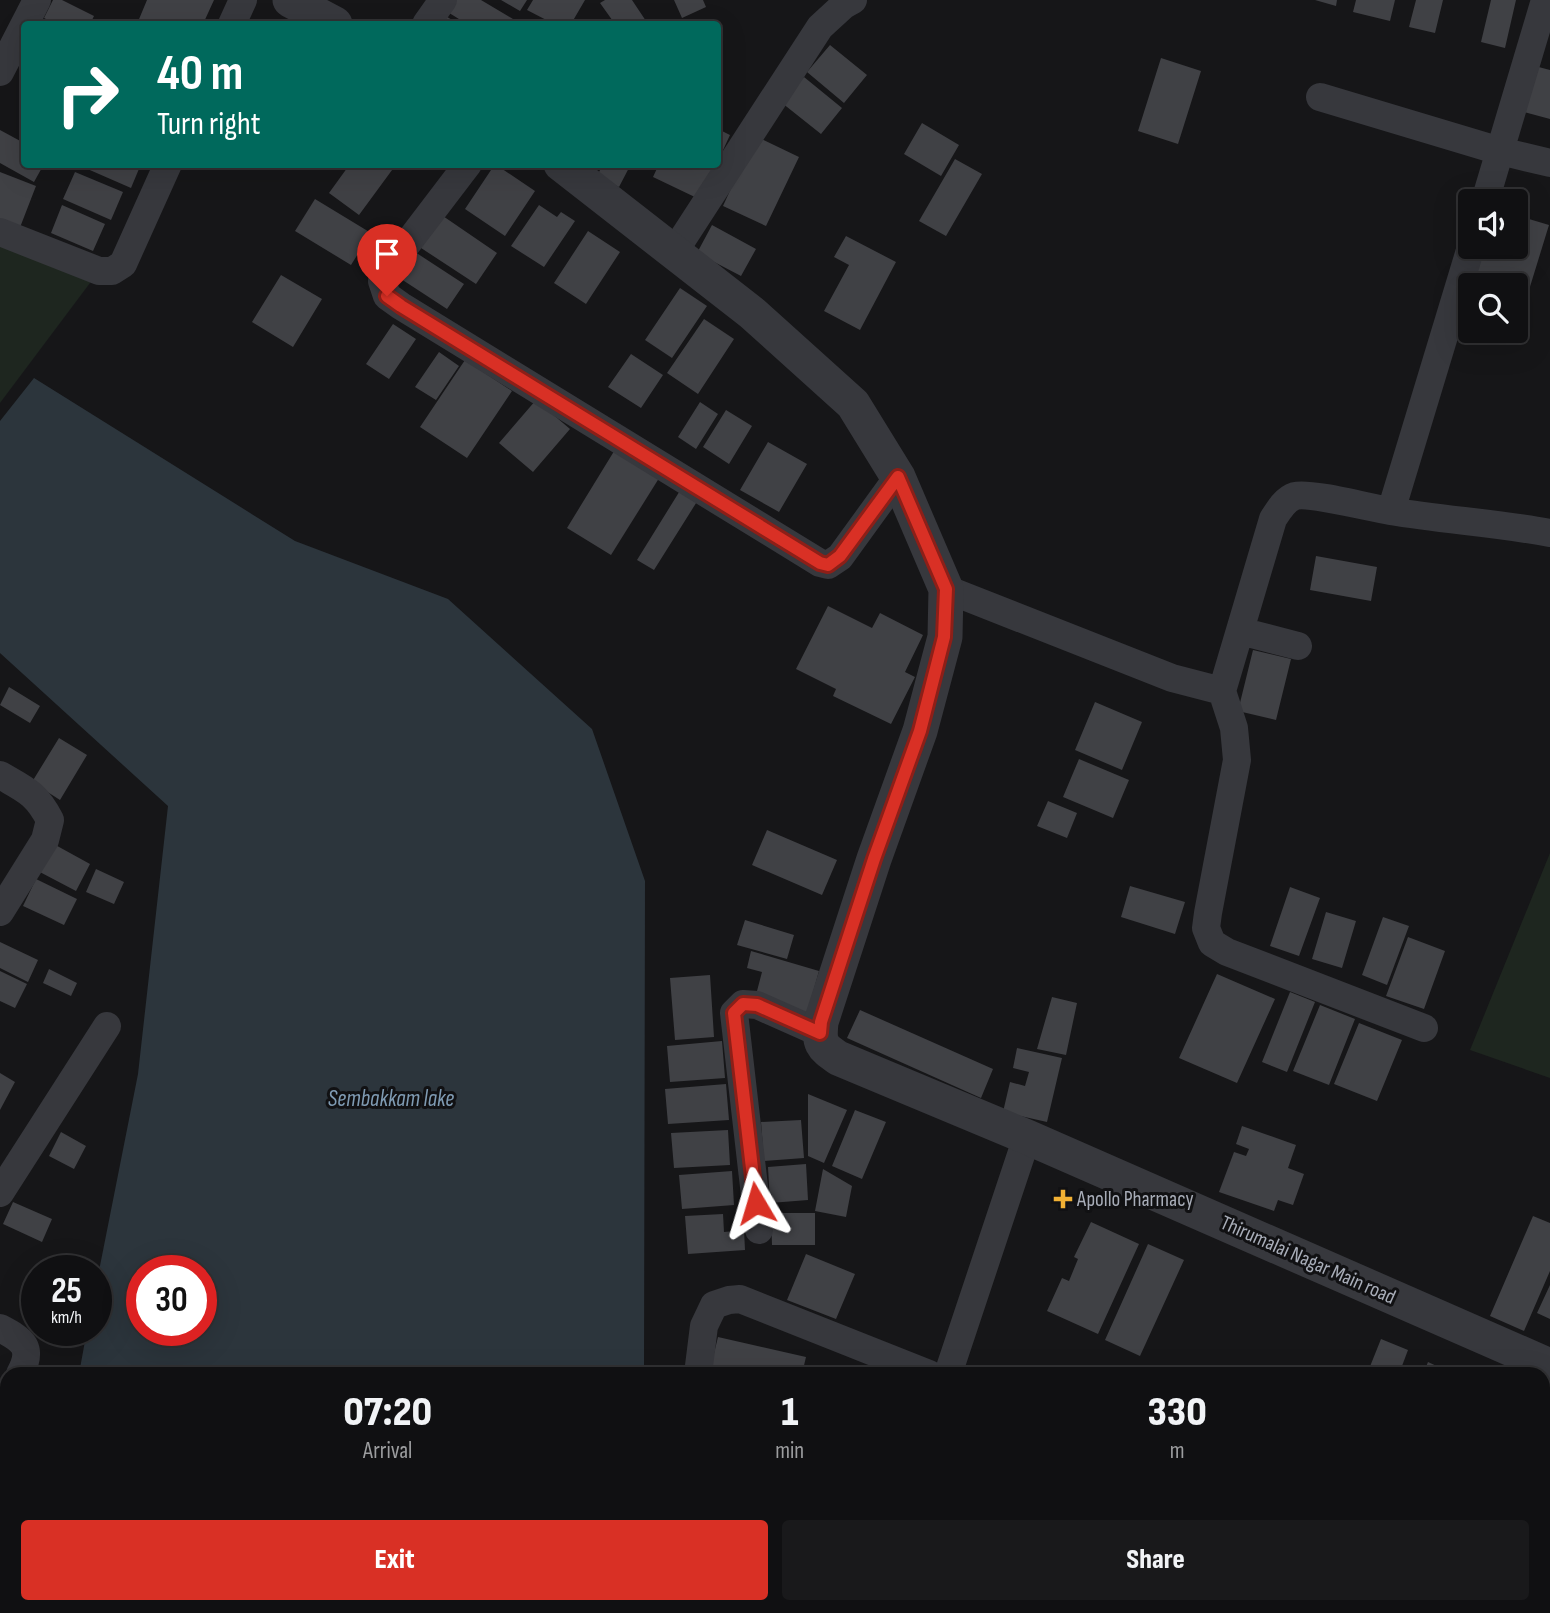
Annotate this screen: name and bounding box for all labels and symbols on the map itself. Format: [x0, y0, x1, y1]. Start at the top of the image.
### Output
pin [357, 224, 417, 296]
water label: Sembakkam lake [328, 1085, 454, 1113]
position arrow [719, 1166, 793, 1240]
place label: Apollo Pharmacy [1076, 1187, 1194, 1212]
marker: Apollo Pharmacy [1055, 1191, 1071, 1207]
street label: Thirumalai Nagar Main road [1216, 1210, 1400, 1310]
speed limit sign: 30 [126, 1255, 217, 1346]

